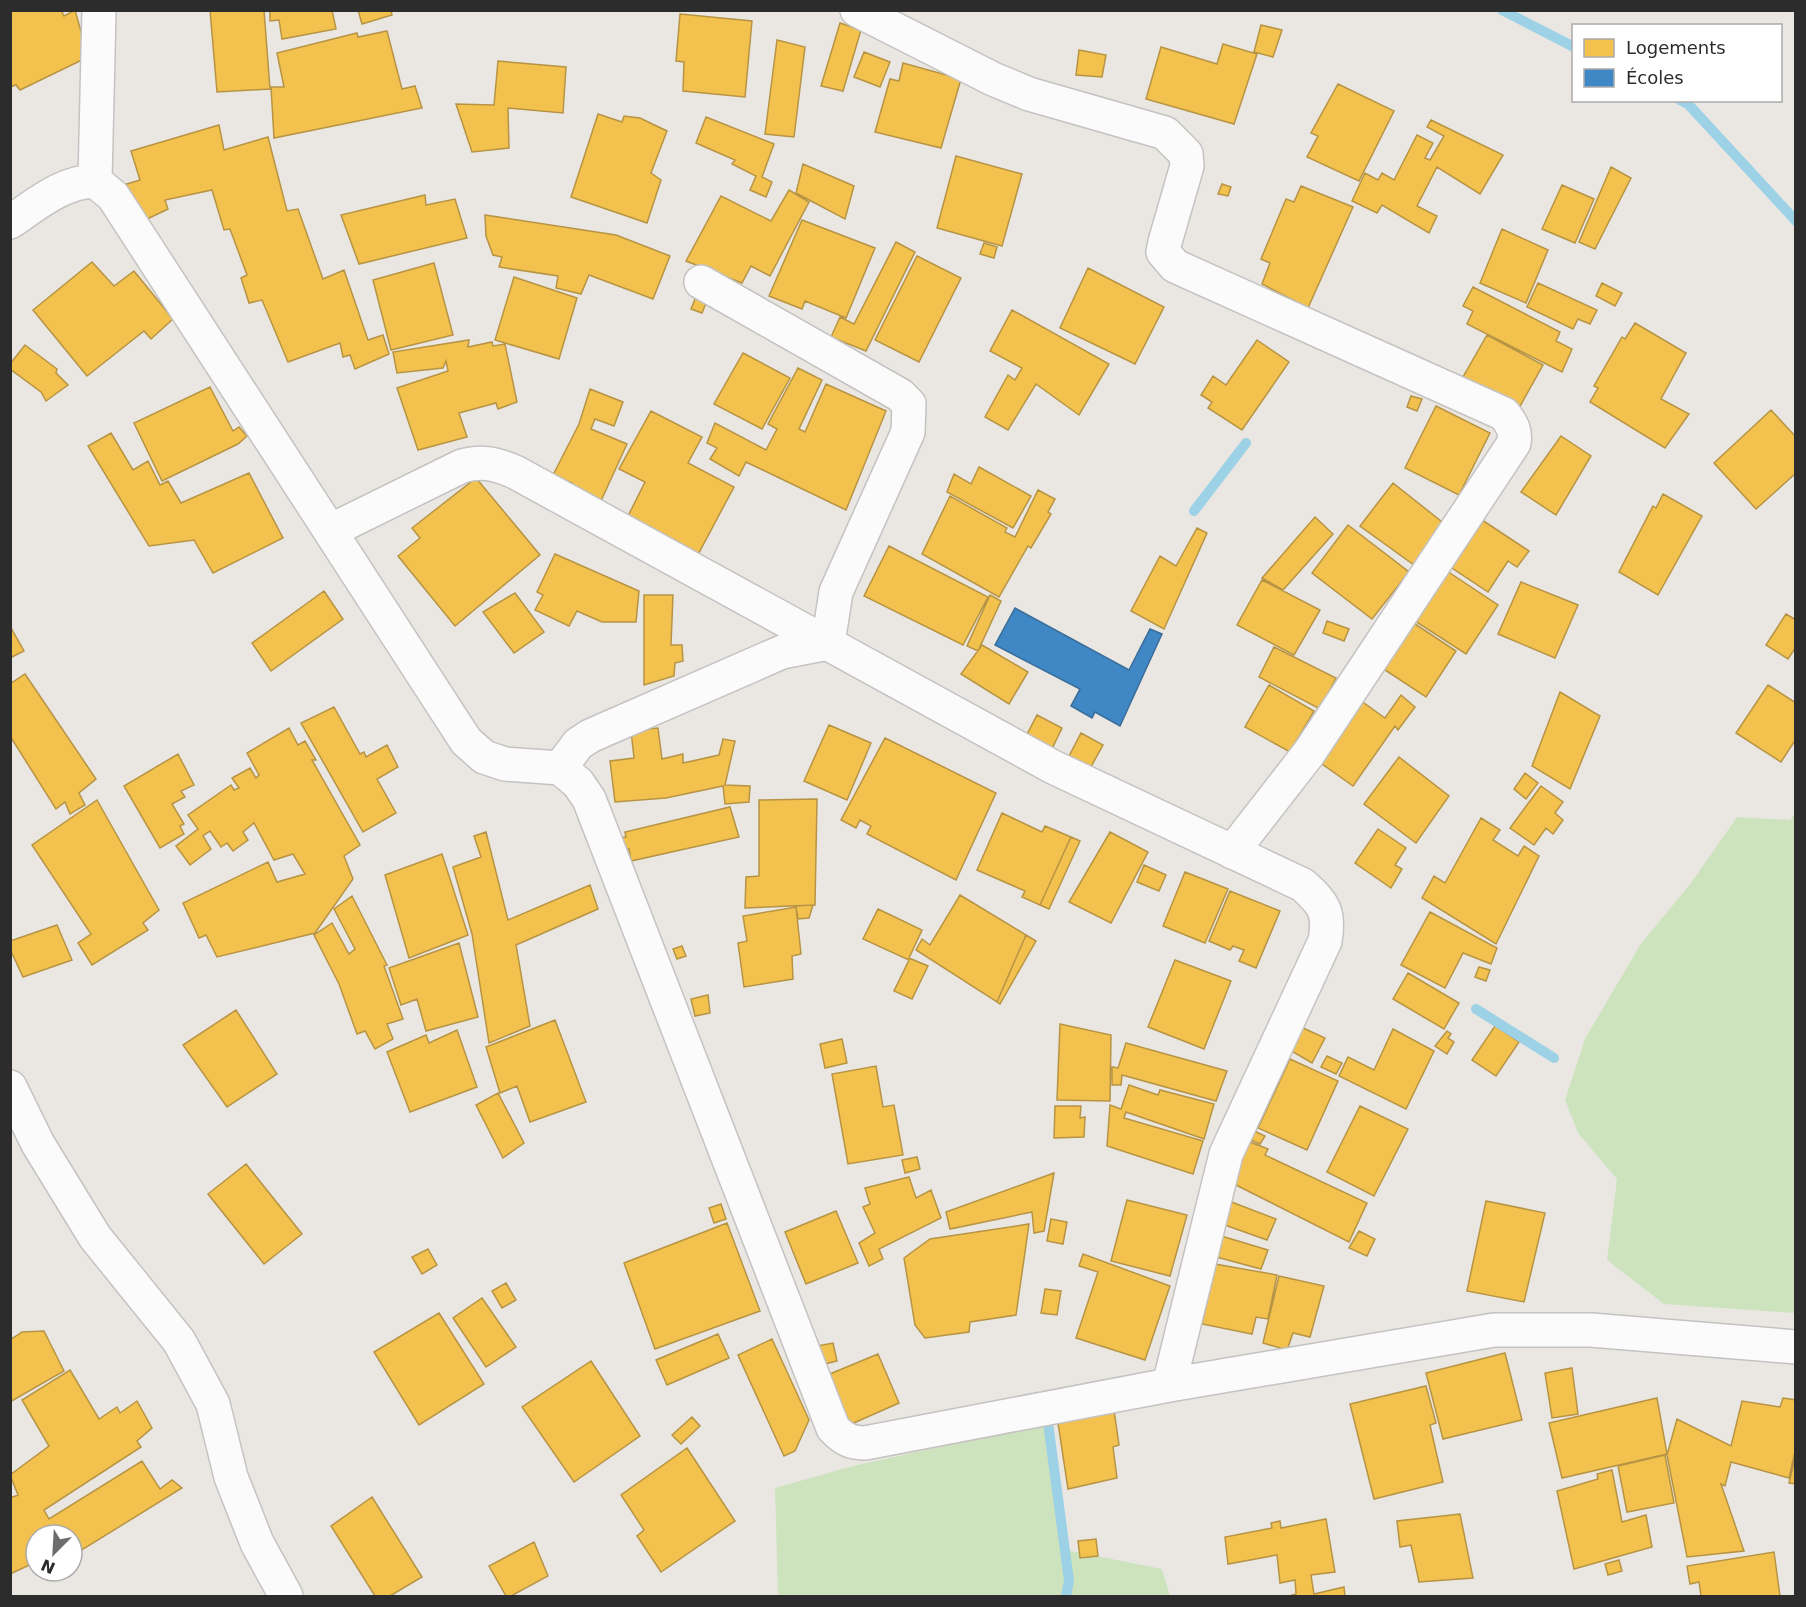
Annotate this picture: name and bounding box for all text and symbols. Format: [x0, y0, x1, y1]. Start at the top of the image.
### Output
legend [1572, 24, 1782, 102]
text: Logements [1626, 37, 1726, 58]
text: Écoles [1626, 67, 1684, 88]
north arrow [24, 1523, 84, 1583]
text: N [38, 1555, 58, 1578]

